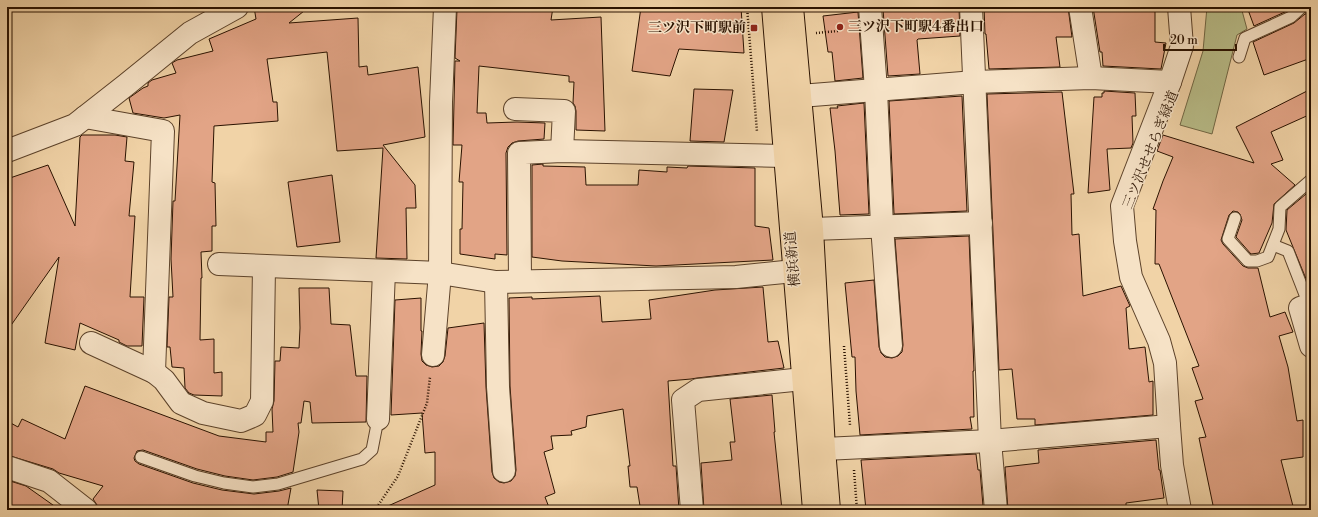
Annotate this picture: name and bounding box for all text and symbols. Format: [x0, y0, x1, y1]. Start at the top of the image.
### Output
place label: 三ツ沢下町駅4番出口 [848, 18, 983, 36]
place label: 三ツ沢下町駅前 [648, 19, 746, 37]
marker: 三ツ沢下町駅4番出口 [835, 22, 845, 32]
marker: 三ツ沢下町駅前 [749, 23, 759, 33]
scale bar [1164, 26, 1236, 52]
text: 20 m [1170, 33, 1198, 48]
street label: 三ツ沢せせらぎ緑道 [1119, 88, 1183, 212]
street label: 横浜新道 [782, 230, 804, 288]

